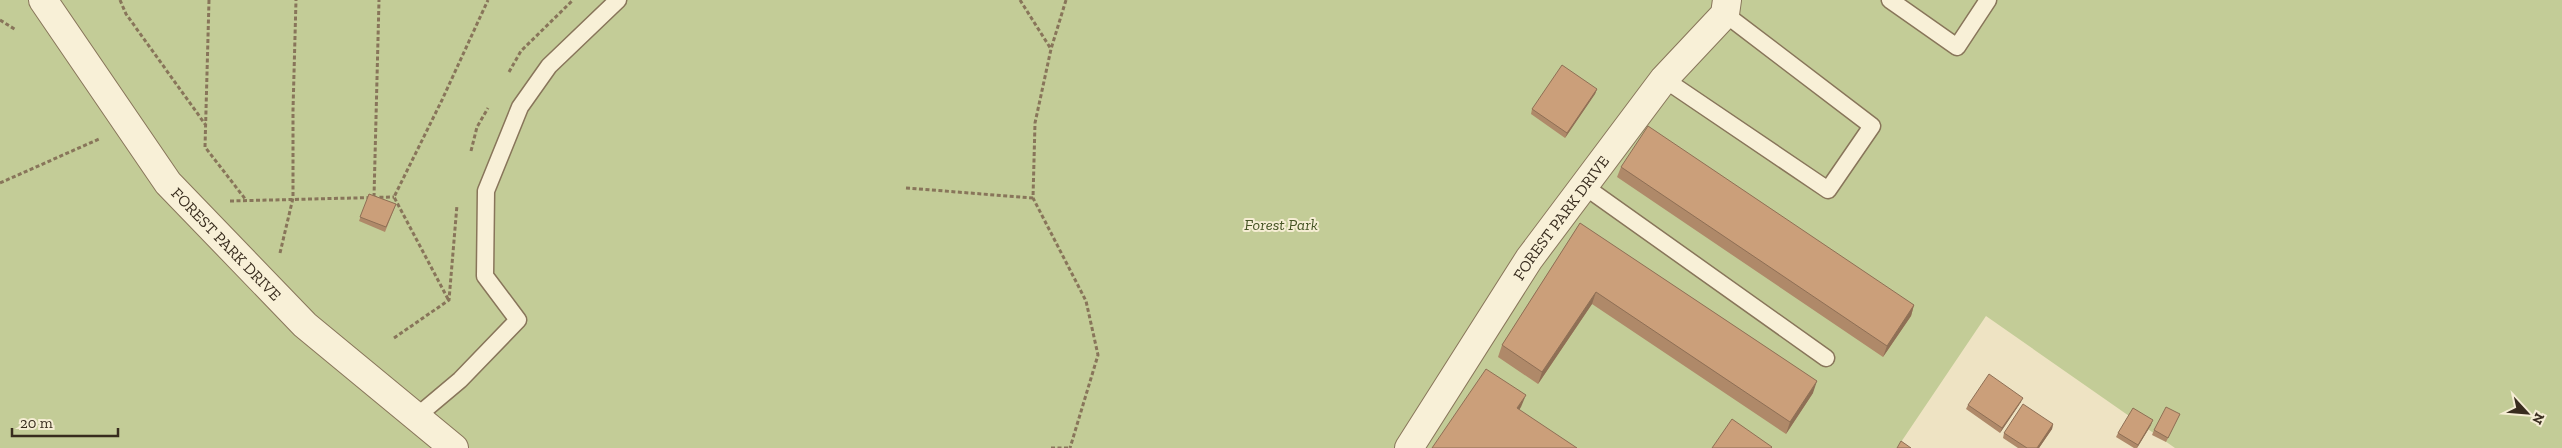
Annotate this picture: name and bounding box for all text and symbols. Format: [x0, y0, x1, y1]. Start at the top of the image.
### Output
street label: FOREST PARK DRIVE [1509, 152, 1613, 284]
street label: FOREST PARK DRIVE [167, 184, 285, 305]
park label: Forest Park [1244, 215, 1318, 234]
north arrow [2502, 388, 2552, 438]
scale bar [12, 406, 119, 438]
text: N [2528, 410, 2548, 427]
text: 20 m [20, 414, 53, 432]

